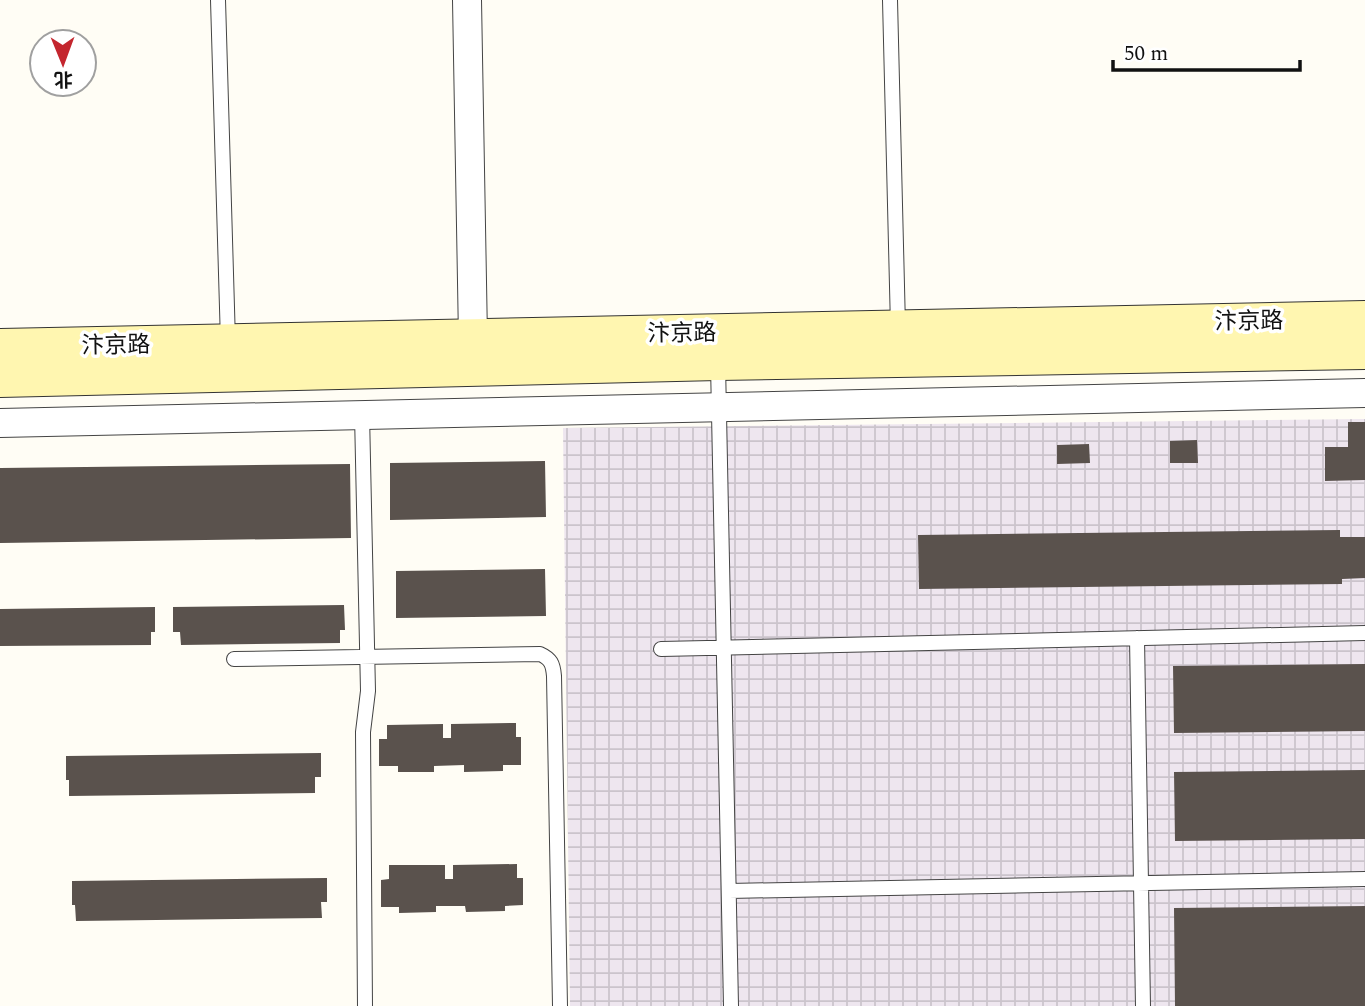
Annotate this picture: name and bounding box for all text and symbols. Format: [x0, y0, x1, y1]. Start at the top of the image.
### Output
north arrow [28, 28, 98, 98]
scale bar [1113, 28, 1300, 72]
text: 50 m [1124, 38, 1168, 70]
text: 北 [54, 64, 73, 93]
street label: 汴京路 [1214, 304, 1284, 340]
street label: 汴京路 [647, 316, 717, 352]
street label: 汴京路 [81, 328, 151, 364]

